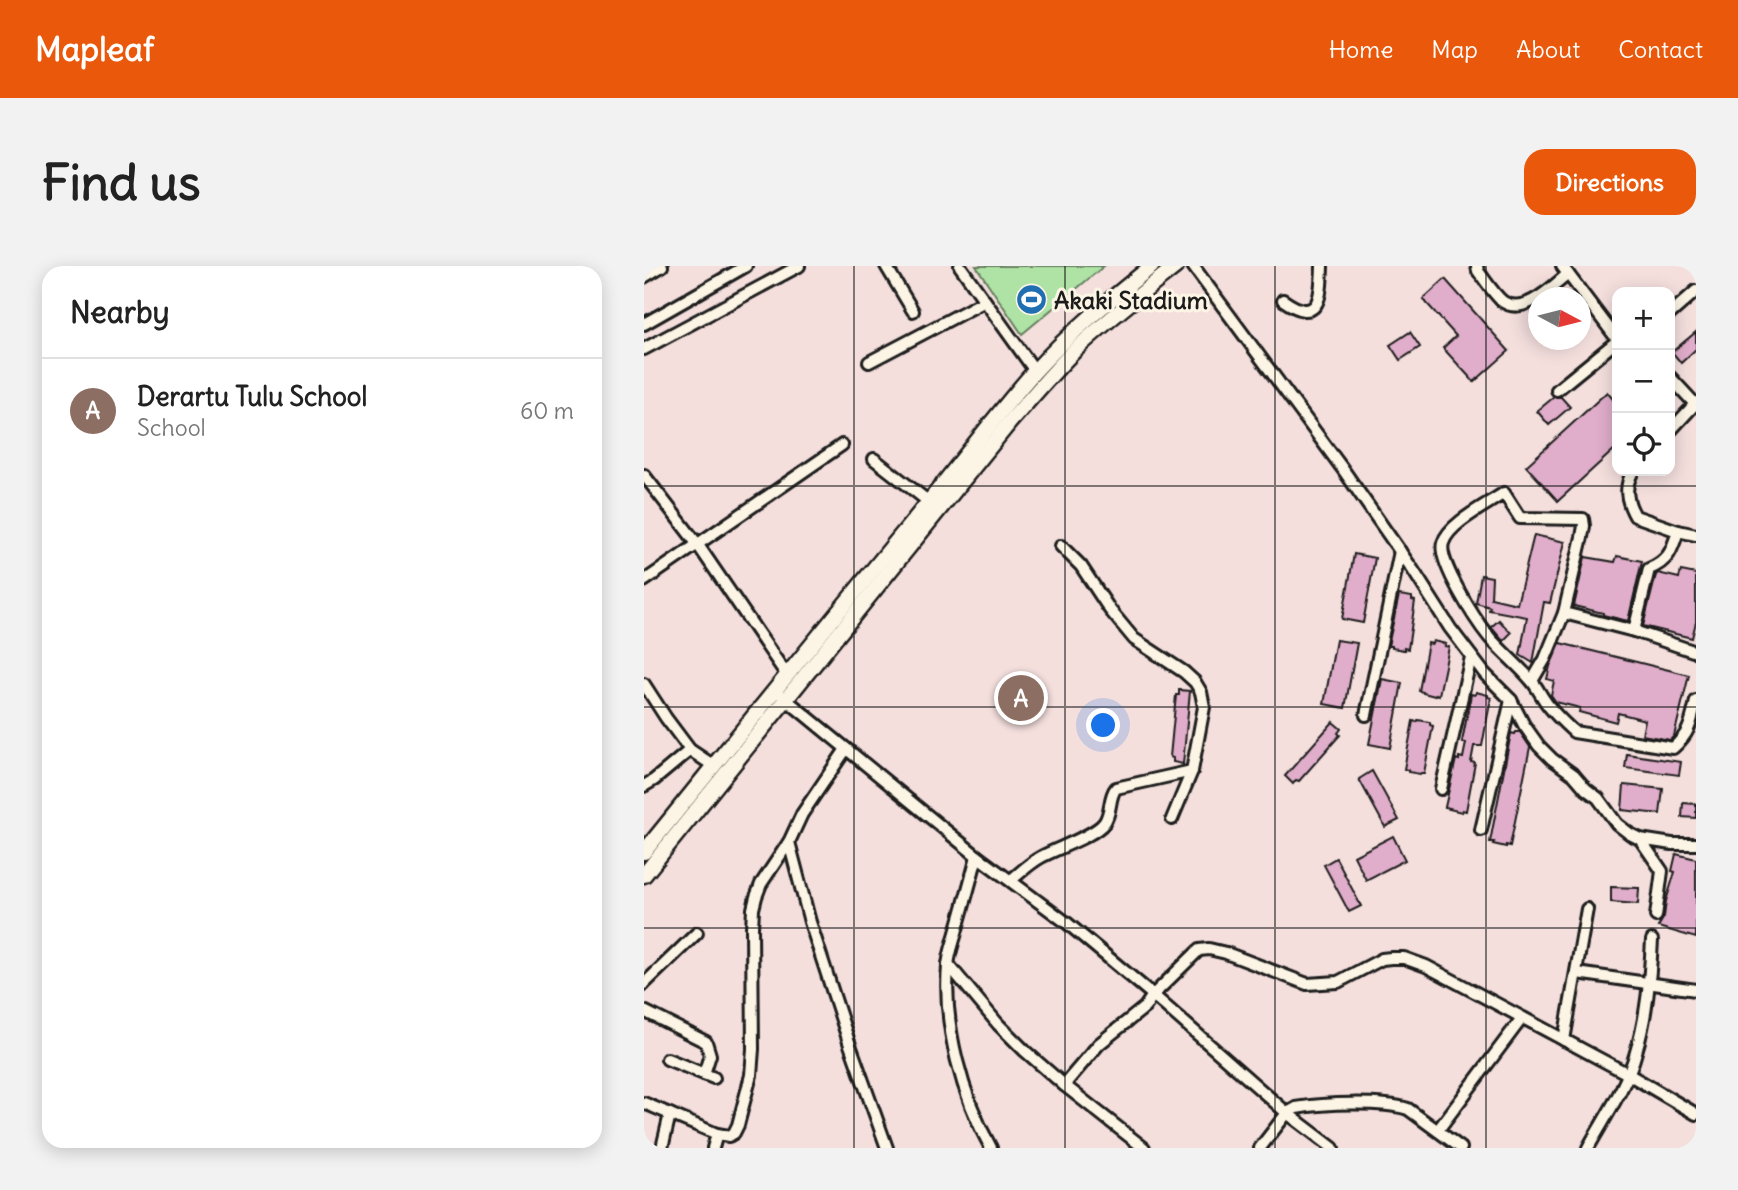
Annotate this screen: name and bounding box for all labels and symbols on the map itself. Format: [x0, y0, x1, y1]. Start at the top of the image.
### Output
sports icon: Akaki Stadium [1014, 283, 1048, 317]
place label: Akaki Stadium [1054, 285, 1208, 315]
north arrow [1528, 287, 1591, 350]
pin: A [998, 672, 1044, 724]
your location [1086, 708, 1120, 742]

